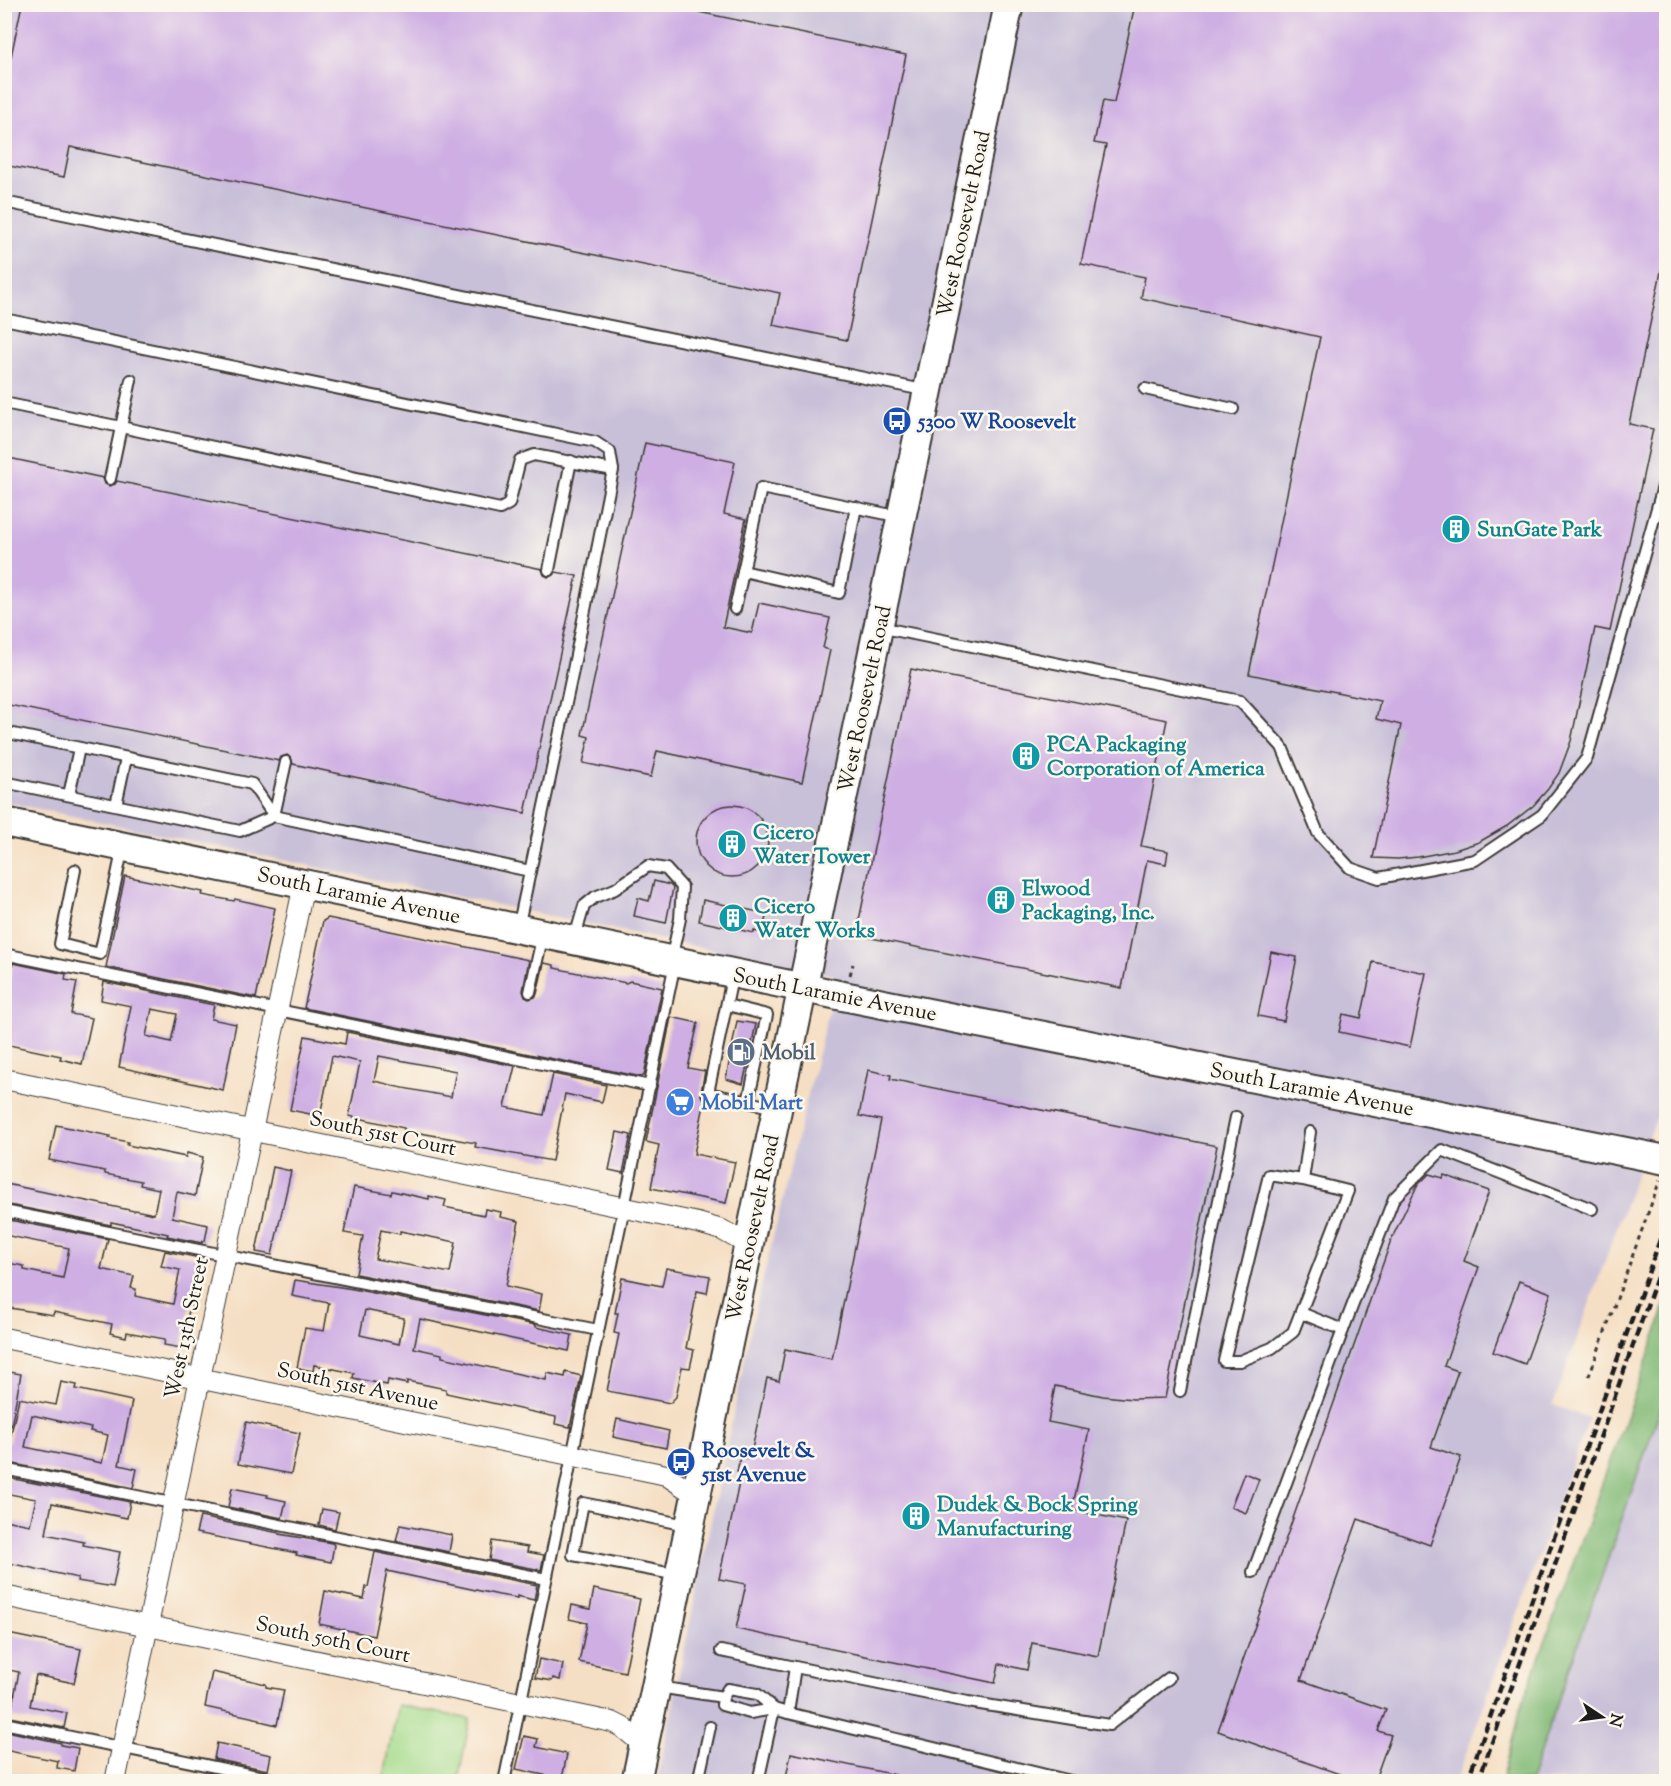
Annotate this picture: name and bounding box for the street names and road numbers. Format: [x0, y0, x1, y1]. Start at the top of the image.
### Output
street label: West Roosevelt Road [930, 128, 999, 321]
street label: West Roosevelt Road [831, 603, 900, 796]
street label: South Laramie Avenue [254, 861, 463, 933]
street label: South Laramie Avenue [730, 961, 939, 1030]
street label: South Laramie Avenue [1207, 1056, 1416, 1125]
street label: South 51st Court [306, 1105, 459, 1165]
street label: West Roosevelt Road [719, 1132, 788, 1325]
street label: West 13th Street [158, 1255, 218, 1402]
street label: South 51st Avenue [274, 1356, 441, 1420]
street label: South 50th Court [253, 1610, 413, 1672]

